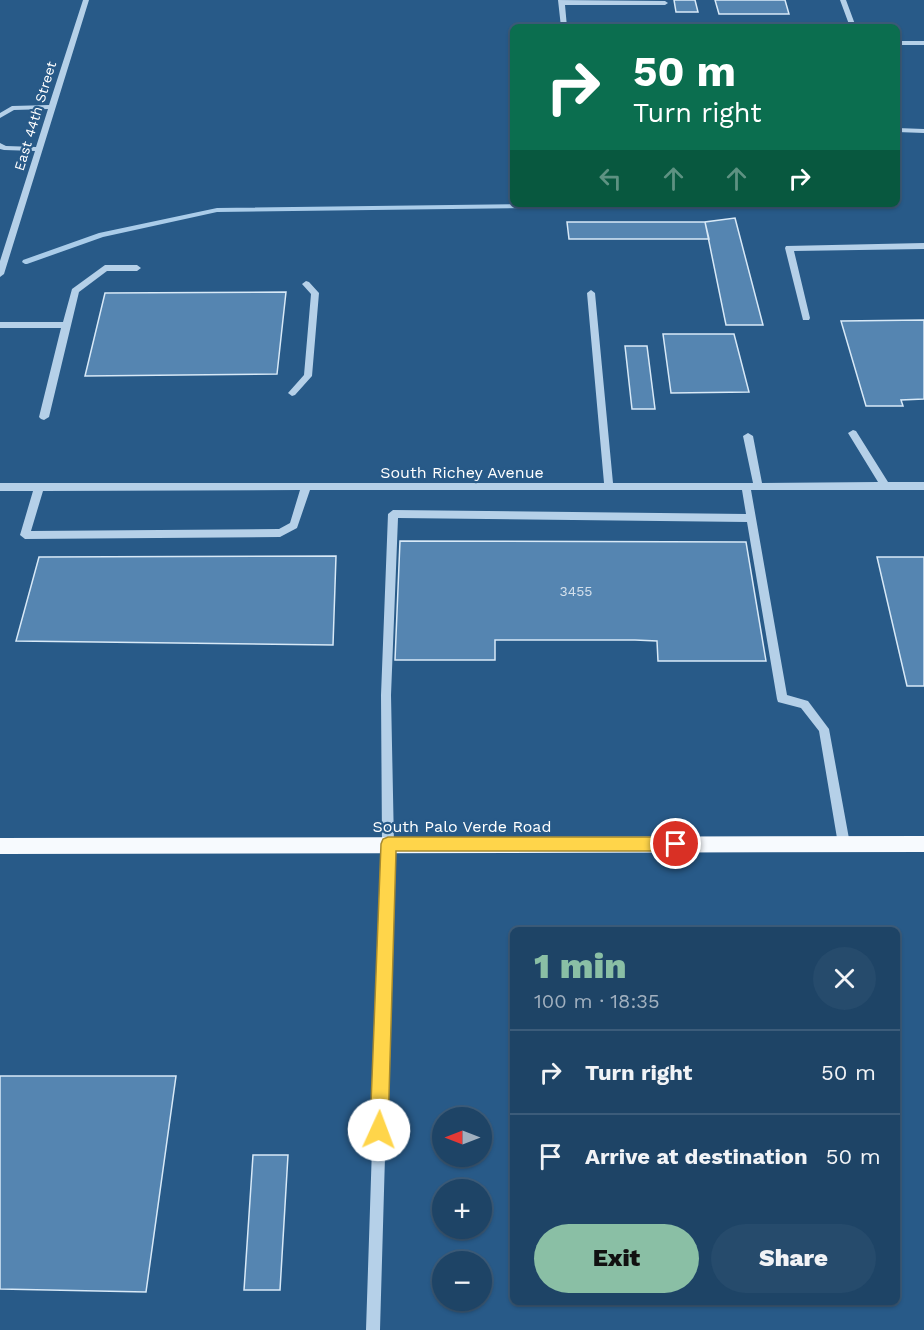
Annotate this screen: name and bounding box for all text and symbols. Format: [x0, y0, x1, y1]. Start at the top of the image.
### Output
text: 50 m [633, 47, 736, 96]
icon: right [534, 48, 612, 126]
street label: East 44th Street [11, 59, 59, 173]
text: Turn right [633, 97, 762, 129]
icon: left [594, 162, 627, 195]
icon: ahead [657, 162, 690, 195]
icon: ahead [720, 162, 753, 195]
icon: right [783, 162, 816, 195]
street label: South Richey Avenue [380, 463, 544, 482]
house number: 3455 [559, 583, 593, 599]
street label: South Palo Verde Road [373, 817, 551, 836]
pin [650, 818, 701, 869]
icon: arrive [659, 827, 692, 860]
text: 1 min [534, 945, 627, 987]
button: close [813, 947, 876, 1010]
text: 100 m · 18:35 [534, 989, 660, 1013]
icon: right [534, 1056, 567, 1089]
text: Turn right [585, 1060, 692, 1085]
text: 50 m [821, 1060, 876, 1085]
position arrow [347, 1098, 411, 1162]
north arrow [432, 1107, 492, 1167]
map controls [432, 1107, 492, 1311]
icon: arrive [534, 1140, 567, 1173]
text: Arrive at destination [585, 1144, 808, 1169]
text: 50 m [826, 1144, 881, 1169]
button: + [432, 1179, 492, 1239]
button: Exit [534, 1224, 699, 1293]
button: Share [711, 1224, 876, 1293]
button: − [432, 1251, 492, 1311]

